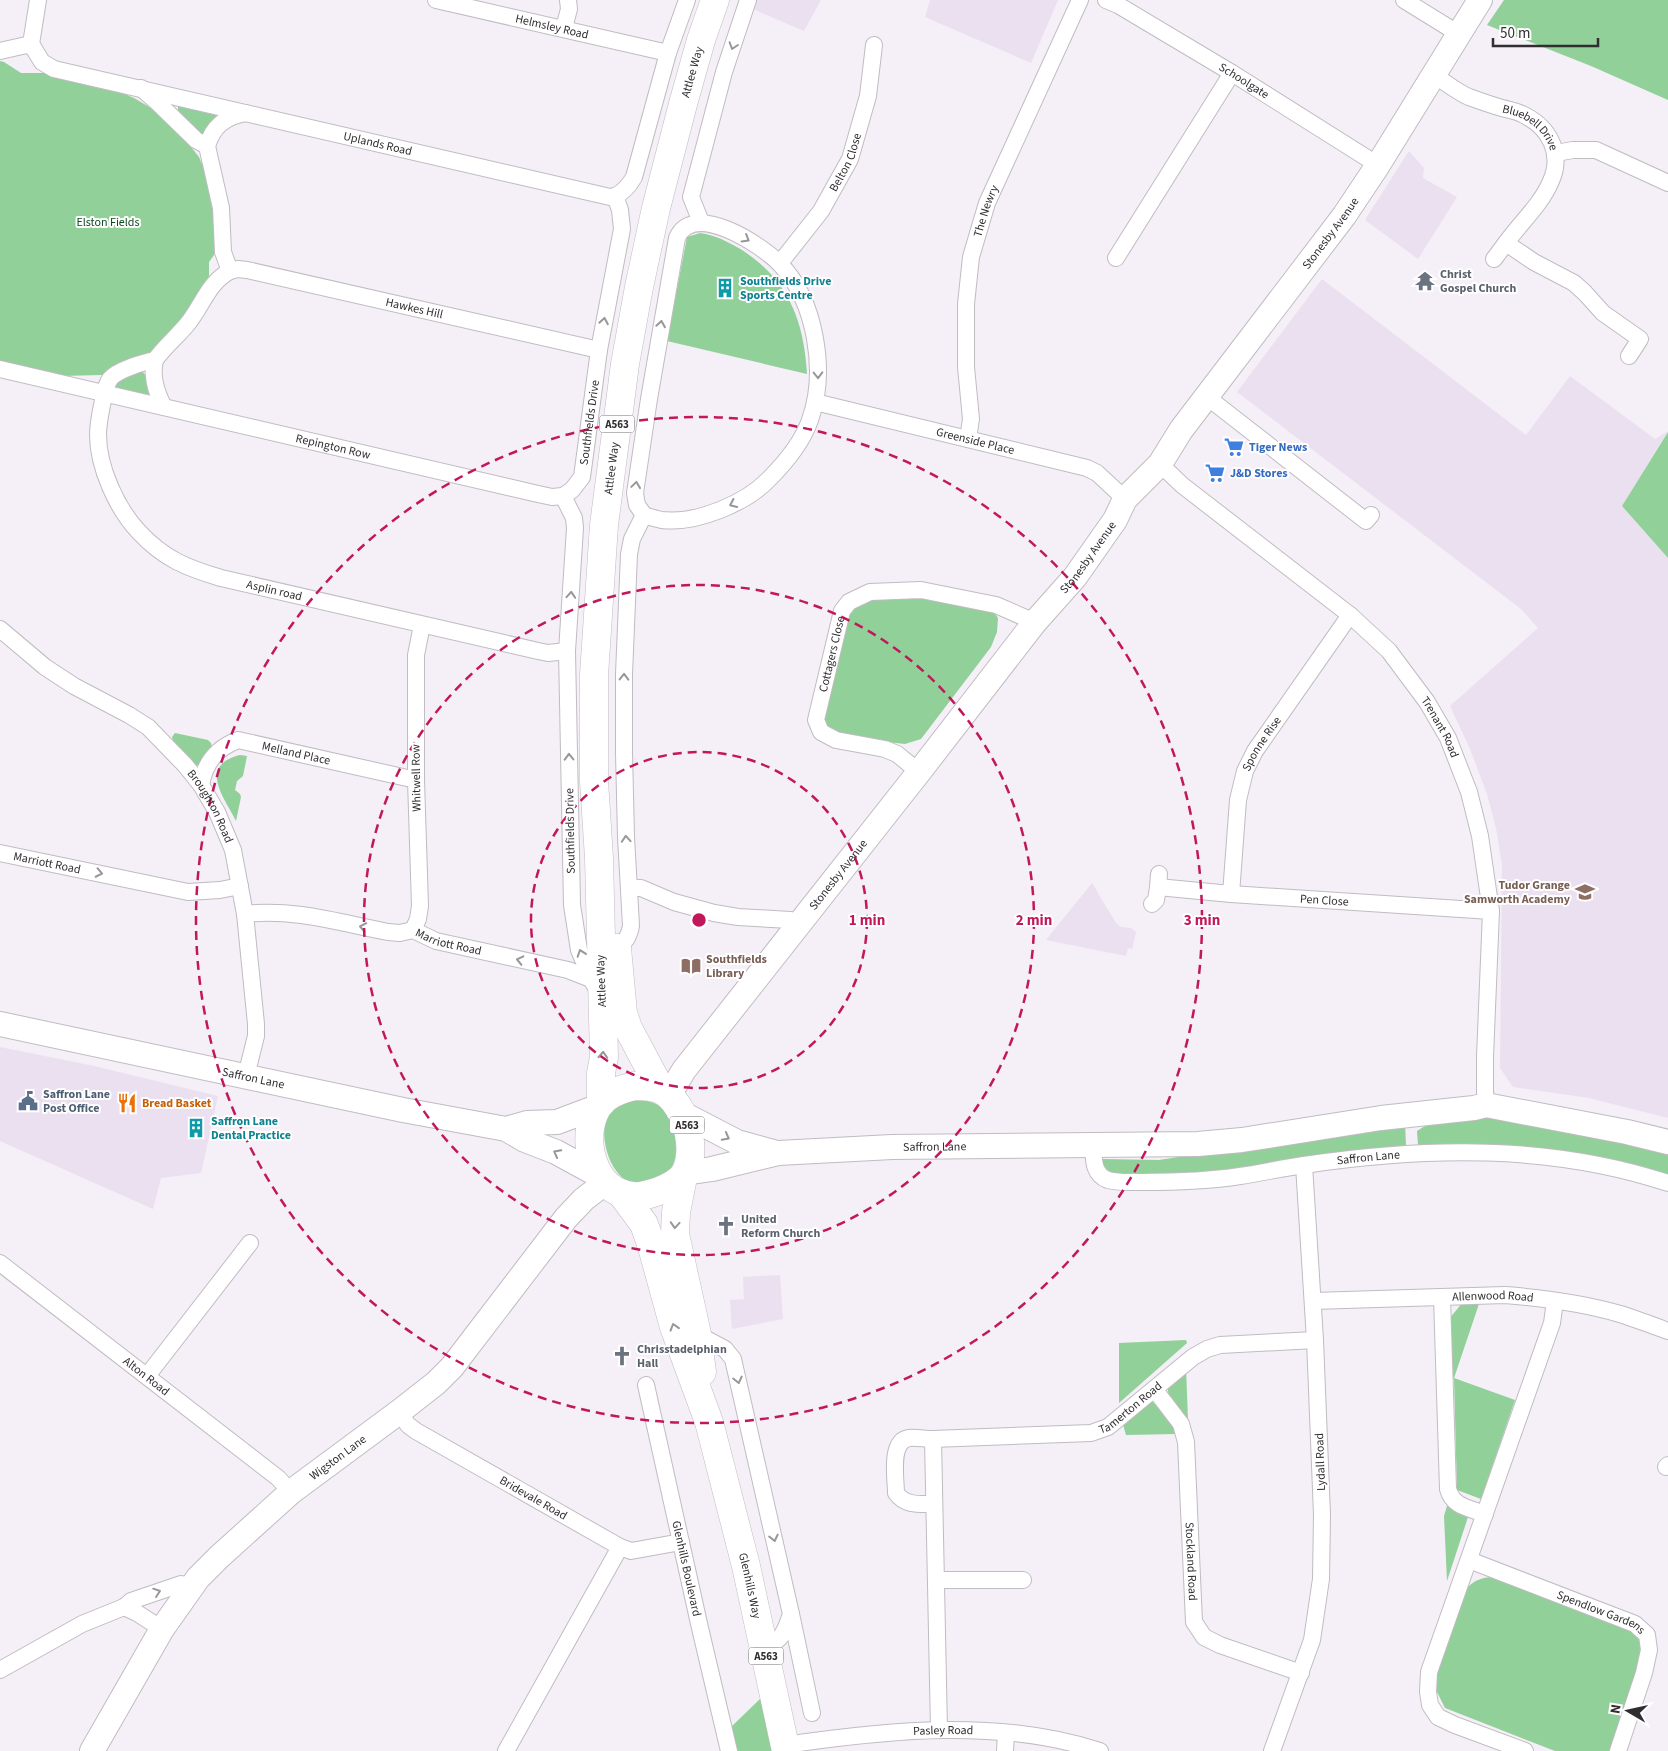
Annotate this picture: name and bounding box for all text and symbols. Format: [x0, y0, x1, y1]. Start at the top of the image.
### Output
street label: Helmsley Road [514, 10, 590, 44]
scale bar [1493, 15, 1598, 47]
text: 50 m [1500, 23, 1530, 44]
one-way arrow [729, 42, 739, 50]
street label: Attlee Way [677, 44, 708, 100]
street label: Schoolgate [1216, 59, 1272, 103]
street label: Bluebell Drive [1501, 100, 1562, 153]
street label: Uplands Road [342, 128, 414, 160]
street label: Belton Close [825, 131, 866, 195]
street label: The Newry [969, 182, 1003, 239]
street label: Stonesby Avenue [1298, 194, 1363, 273]
park label: Elston Fields [76, 214, 140, 231]
one-way arrow [741, 233, 750, 243]
place label: Christ Gospel Church [1440, 266, 1516, 297]
temple icon: Christ Gospel Church [1414, 270, 1436, 292]
place label: Southfields Drive Sports Centre [740, 273, 831, 304]
building icon: Southfields Drive Sports Centre [714, 277, 736, 299]
street label: Hawkes Hill [384, 294, 445, 323]
one-way arrow [598, 317, 608, 326]
one-way arrow [656, 320, 666, 329]
one-way arrow [813, 372, 823, 380]
street label: Southfields Drive [576, 379, 604, 466]
road number: A563 [600, 416, 634, 432]
street label: Greenside Place [934, 424, 1016, 459]
street label: Repington Row [294, 430, 372, 464]
supermarket icon: Tiger News [1223, 436, 1245, 458]
place label: Tiger News [1249, 439, 1307, 456]
street label: Attlee Way [600, 441, 624, 496]
supermarket icon: J&D Stores [1204, 462, 1226, 484]
place label: J&D Stores [1230, 465, 1288, 482]
one-way arrow [631, 481, 641, 489]
one-way arrow [729, 498, 738, 508]
street label: Stonesby Avenue [1056, 518, 1121, 597]
street label: Asplin road [245, 576, 304, 605]
one-way arrow [565, 590, 576, 598]
street label: Cottagers Close [815, 614, 849, 694]
one-way arrow [619, 672, 629, 680]
street label: Trenant Road [1417, 693, 1463, 760]
street label: Sponne Rise [1238, 713, 1286, 774]
street label: Melland Place [260, 738, 332, 770]
street label: Whitwell Row [407, 744, 426, 812]
one-way arrow [564, 753, 574, 760]
street label: Broughton Road [183, 766, 237, 846]
street label: Southfields Drive [561, 788, 580, 874]
one-way arrow [621, 835, 632, 843]
street label: Stonesby Avenue [805, 836, 872, 914]
street label: Marriott Road [12, 848, 82, 879]
one-way arrow [95, 868, 104, 878]
place label: Tudor Grange Samworth Academy [1464, 877, 1571, 908]
school or university icon: Tudor Grange Samworth Academy [1574, 881, 1596, 903]
street label: Pen Close [1299, 891, 1349, 911]
text: 1 min [849, 910, 885, 931]
text: 2 min [1016, 910, 1052, 931]
text: 3 min [1184, 910, 1220, 931]
centre of rings [690, 911, 708, 929]
one-way arrow [359, 923, 368, 933]
street label: Marriott Road [412, 924, 483, 960]
one-way arrow [576, 950, 586, 958]
place label: Southfields Library [706, 951, 767, 982]
street label: Attlee Way [592, 954, 611, 1008]
one-way arrow [516, 955, 525, 966]
library icon: Southfields Library [680, 955, 702, 977]
one-way arrow [597, 1050, 608, 1058]
street label: Saffron Lane [220, 1064, 286, 1093]
place label: Saffron Lane Post Office [43, 1086, 110, 1117]
public building icon: Saffron Lane Post Office [17, 1090, 39, 1112]
restaurant icon: Bread Basket [116, 1092, 138, 1114]
place label: Bread Basket [142, 1095, 212, 1112]
place label: Saffron Lane Dental Practice [211, 1113, 291, 1144]
road number: A563 [670, 1116, 704, 1134]
building icon: Saffron Lane Dental Practice [185, 1117, 207, 1139]
one-way arrow [720, 1130, 729, 1140]
street label: Saffron Lane [903, 1138, 966, 1156]
street label: Saffron Lane [1336, 1146, 1401, 1169]
one-way arrow [553, 1149, 562, 1159]
place label: United Reform Church [741, 1211, 820, 1242]
church icon: United Reform Church [715, 1215, 737, 1237]
one-way arrow [670, 1221, 681, 1229]
street label: Allenwood Road [1452, 1287, 1534, 1307]
one-way arrow [670, 1323, 680, 1332]
place label: Chrisstadelphian Hall [637, 1341, 727, 1372]
church icon: Chrisstadelphian Hall [611, 1345, 633, 1367]
street label: Alton Road [119, 1353, 173, 1400]
one-way arrow [732, 1376, 743, 1384]
street label: Tamerton Road [1097, 1378, 1166, 1439]
street label: Wigston Lane [306, 1431, 370, 1485]
street label: Lydall Road [1311, 1433, 1330, 1491]
street label: Bridevale Road [496, 1472, 570, 1524]
street label: Glenhills Boulevard [667, 1519, 705, 1618]
street label: Stockland Road [1181, 1522, 1201, 1601]
one-way arrow [768, 1534, 779, 1543]
street label: Glenhills Way [734, 1551, 765, 1621]
street label: Spendlow Gardens [1554, 1587, 1649, 1638]
one-way arrow [152, 1588, 161, 1598]
road number: A563 [748, 1648, 784, 1664]
north arrow [1603, 1686, 1653, 1736]
text: N [1606, 1703, 1627, 1715]
street label: Pasley Road [913, 1722, 974, 1740]

